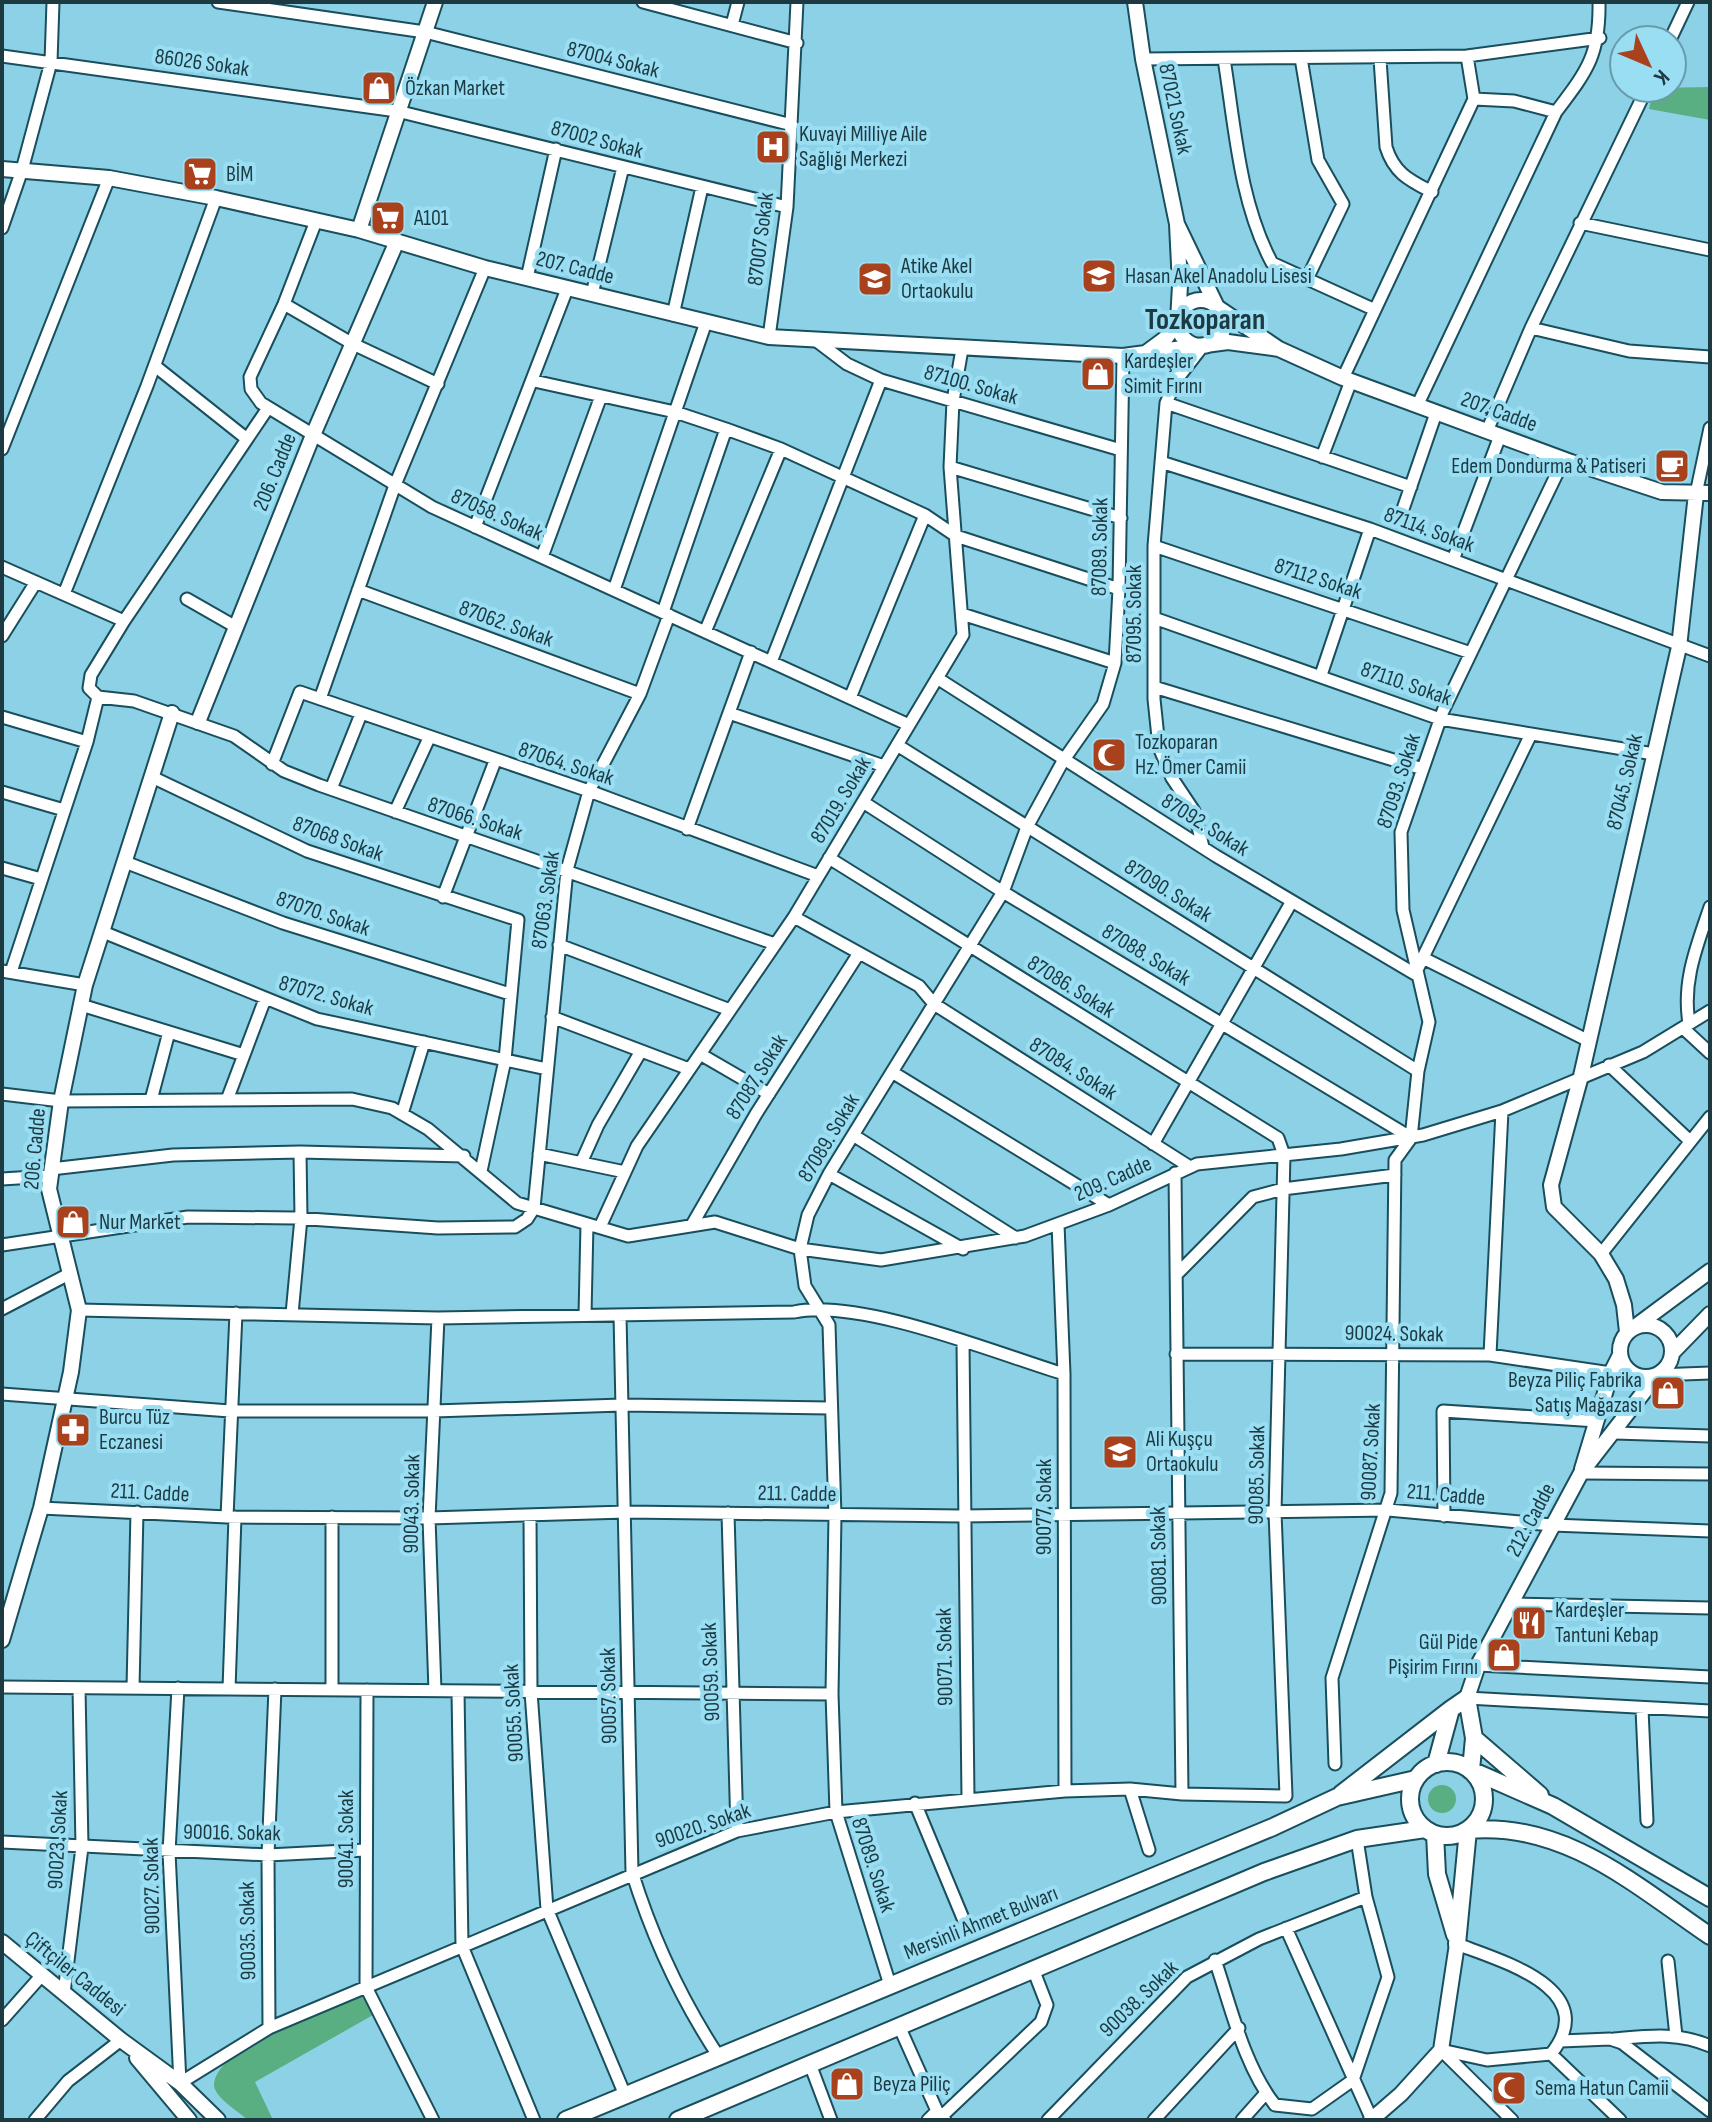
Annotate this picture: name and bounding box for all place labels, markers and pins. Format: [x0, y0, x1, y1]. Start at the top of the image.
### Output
shop icon: Özkan Market [360, 69, 398, 107]
place label: Özkan Market [405, 75, 505, 102]
place label: Kuvayi Milliye Aile Sağlığı Merkezi [799, 121, 927, 173]
hospital icon: Kuvayi Milliye Aile Sağlığı Merkezi [754, 128, 792, 166]
supermarket icon: BİM [181, 155, 219, 193]
place label: BİM [226, 161, 253, 188]
supermarket icon: A101 [369, 199, 407, 237]
place label: A101 [413, 205, 449, 232]
place label: Atike Akel Ortaokulu [900, 253, 974, 305]
school or university icon: Hasan Akel Anadolu Lisesi [1080, 257, 1118, 295]
school or university icon: Atike Akel Ortaokulu [856, 260, 894, 298]
place label: Hasan Akel Anadolu Lisesi [1125, 263, 1312, 290]
place label: Kardeşler Simit Fırını [1124, 348, 1202, 400]
shop icon: Kardeşler Simit Fırını [1079, 355, 1117, 393]
cafe icon: Edem Dondurma & Patiseri [1653, 447, 1691, 485]
place label: Edem Dondurma & Patiseri [1451, 453, 1646, 480]
place label: Tozkoparan Hz. Ömer Camii [1135, 729, 1246, 781]
mosque icon: Tozkoparan Hz. Ömer Camii [1090, 736, 1128, 774]
shop icon: Nur Market [54, 1203, 92, 1241]
place label: Nur Market [99, 1209, 181, 1236]
place label: Beyza Piliç Fabrika Satış Mağazası [1508, 1367, 1642, 1419]
shop icon: Beyza Piliç Fabrika Satış Mağazası [1649, 1374, 1687, 1412]
place label: Burcu Tüz Eczanesi [99, 1404, 170, 1456]
pharmacy icon: Burcu Tüz Eczanesi [54, 1411, 92, 1449]
place label: Ali Kuşçu Ortaokulu [1145, 1426, 1219, 1478]
school or university icon: Ali Kuşçu Ortaokulu [1101, 1433, 1139, 1471]
place label: Kardeşler Tantuni Kebap [1555, 1597, 1659, 1649]
restaurant icon: Kardeşler Tantuni Kebap [1510, 1604, 1548, 1642]
place label: Gül Pide Pişirim Fırını [1388, 1629, 1478, 1681]
shop icon: Gül Pide Pişirim Fırını [1485, 1636, 1523, 1674]
shop icon: Beyza Piliç [828, 2065, 866, 2103]
mosque icon: Sema Hatun Camii [1490, 2069, 1528, 2107]
place label: Beyza Piliç [873, 2071, 951, 2098]
place label: Sema Hatun Camii [1535, 2075, 1669, 2102]

